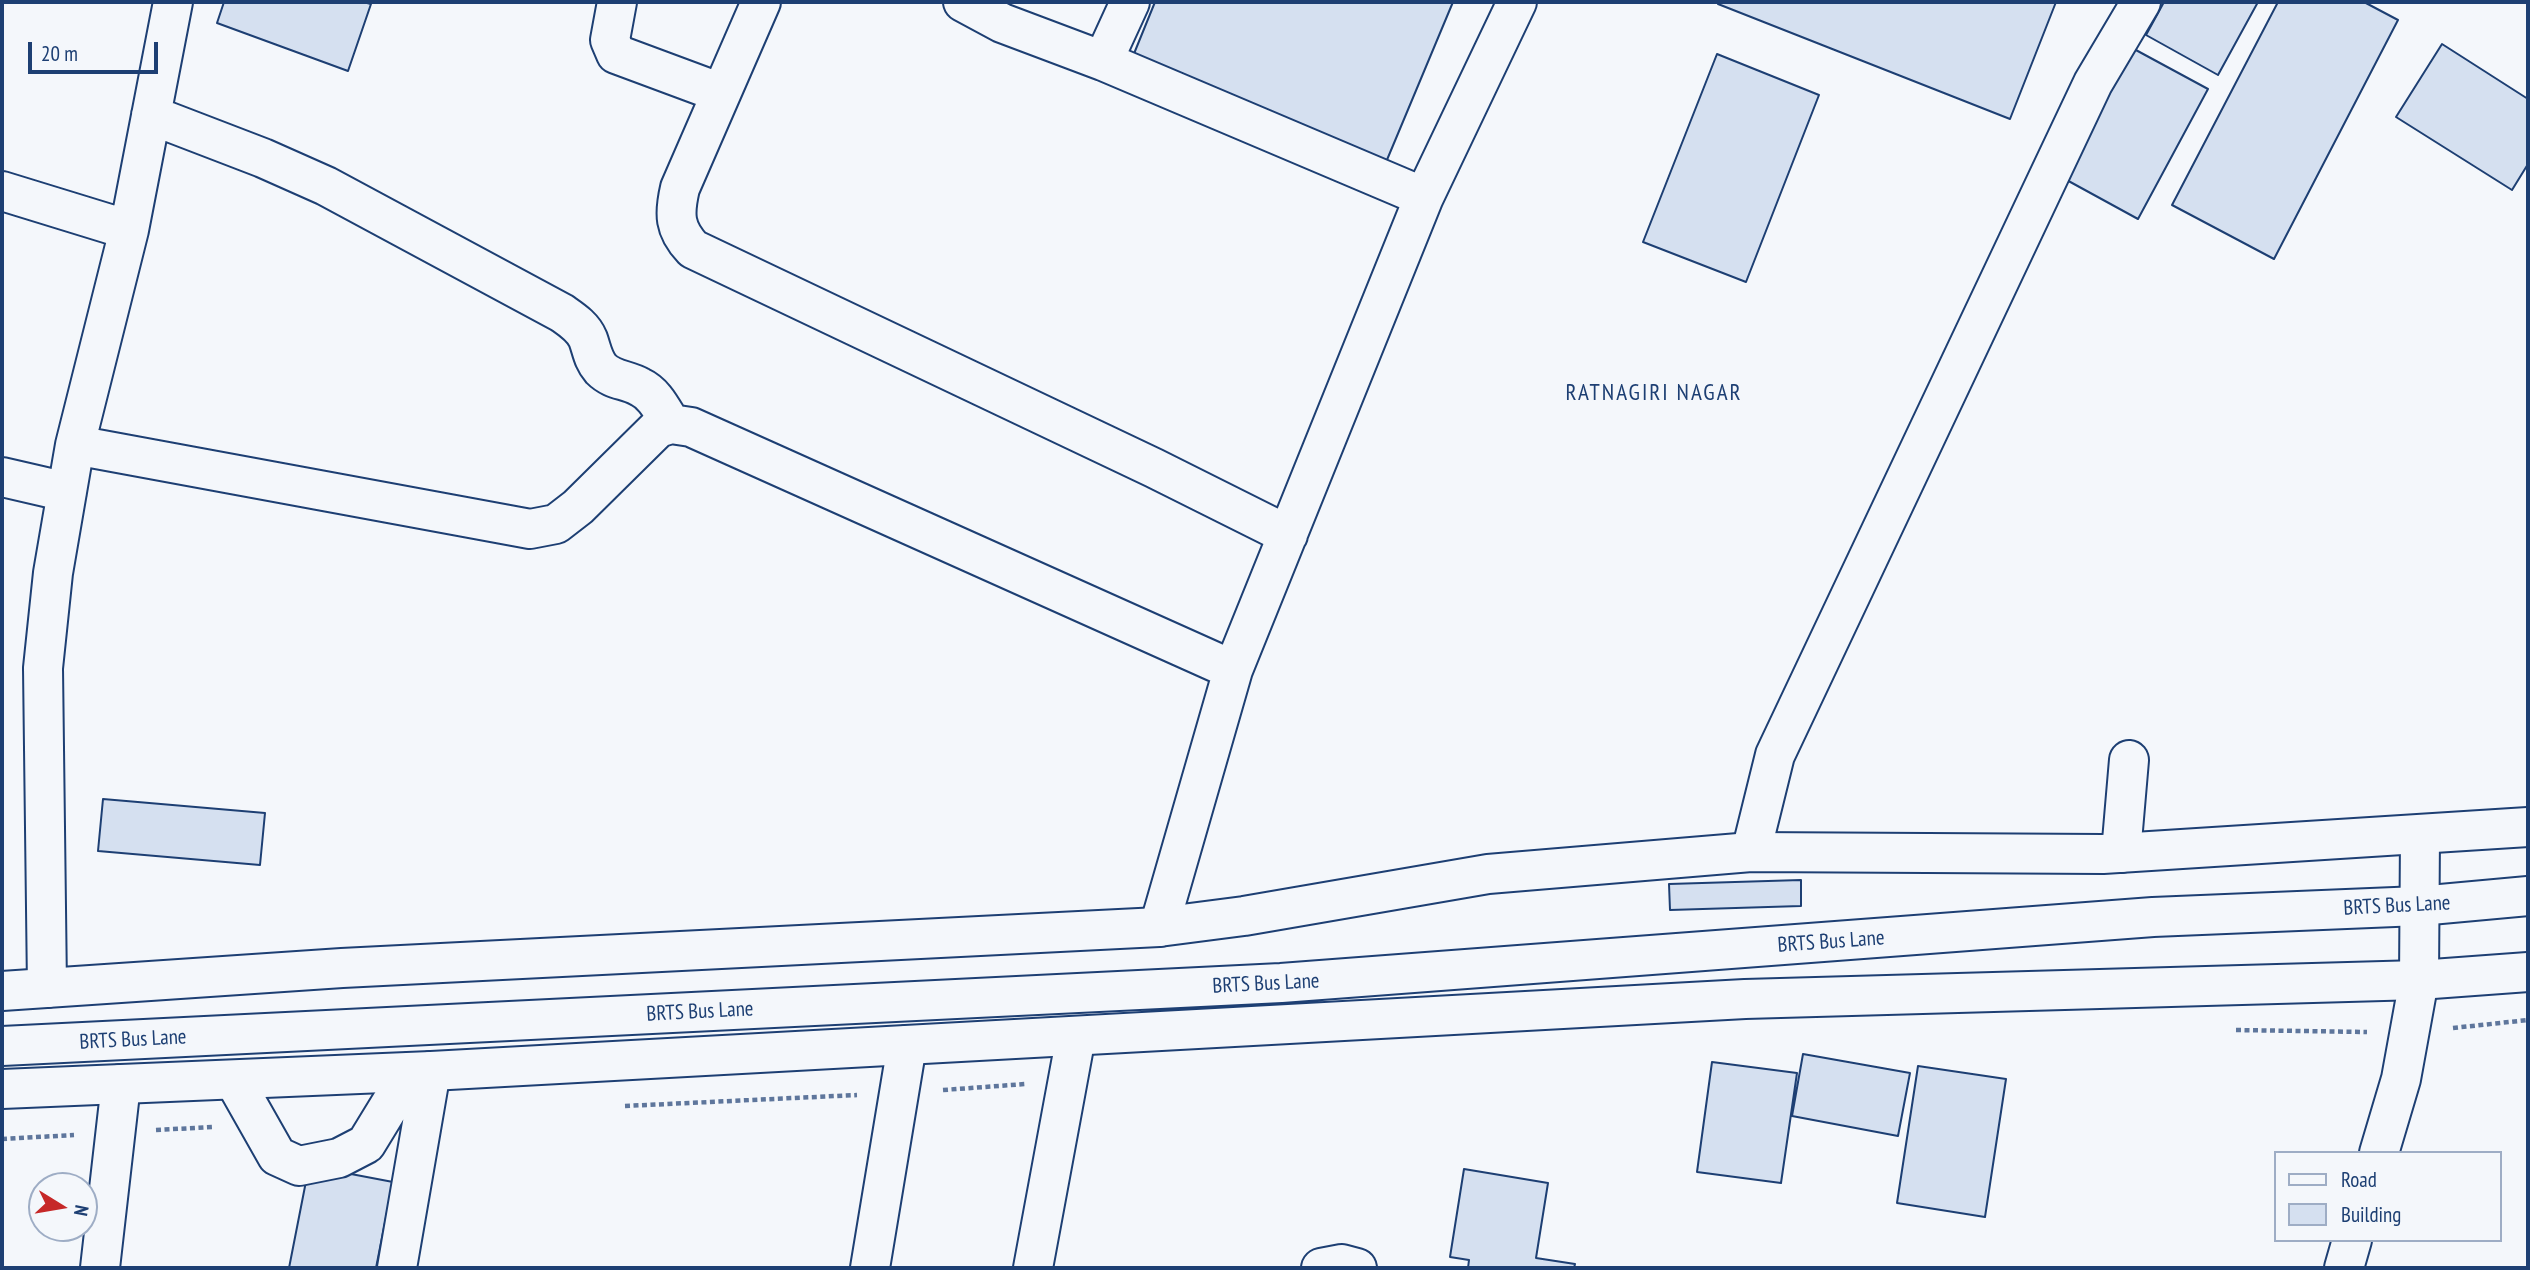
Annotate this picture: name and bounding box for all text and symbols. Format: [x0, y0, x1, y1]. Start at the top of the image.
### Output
scale bar [32, 28, 161, 72]
text: 20 m [41, 40, 78, 67]
district label: RATNAGIRI NAGAR [1567, 379, 1741, 407]
street label: BRTS Bus Lane [2343, 891, 2451, 921]
street label: BRTS Bus Lane [1777, 926, 1885, 958]
street label: BRTS Bus Lane [1212, 969, 1320, 999]
street label: BRTS Bus Lane [646, 997, 754, 1027]
street label: BRTS Bus Lane [79, 1025, 187, 1055]
legend [2274, 1151, 2502, 1242]
text: Road [2341, 1166, 2377, 1193]
north arrow [28, 1172, 98, 1242]
text: Building [2341, 1201, 2401, 1228]
text: N [69, 1203, 94, 1218]

